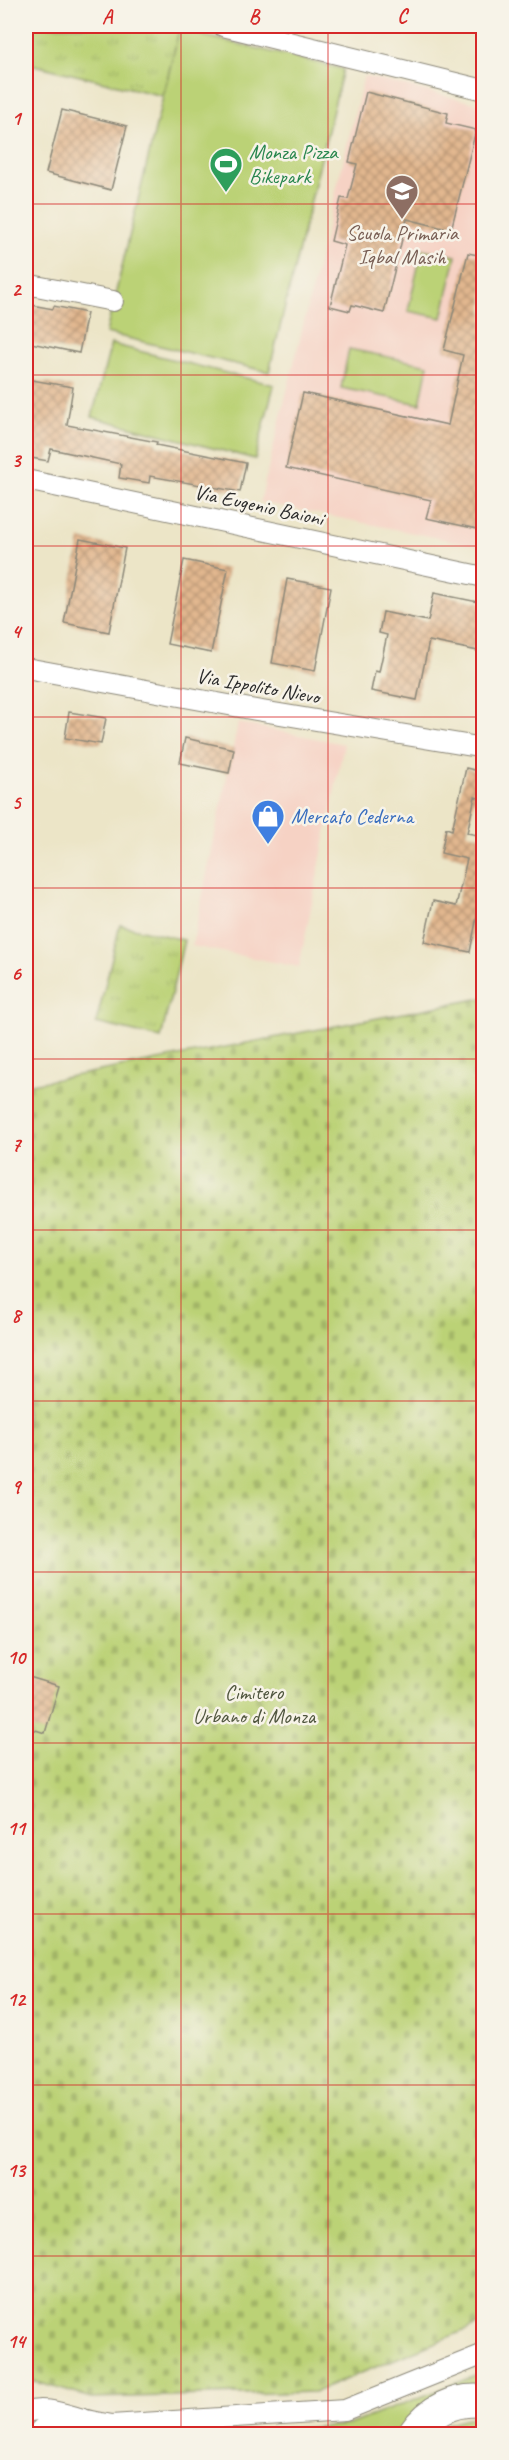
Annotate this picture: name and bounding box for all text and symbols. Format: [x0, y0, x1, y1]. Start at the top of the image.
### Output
text: A [102, 4, 114, 29]
text: B [249, 4, 261, 29]
text: C [397, 4, 409, 29]
text: 1 [12, 106, 23, 131]
place label: Monza Pizza Bikepark [249, 139, 339, 189]
sports icon: Monza Pizza Bikepark [208, 146, 244, 193]
school or university icon: Scuola Primaria Iqbal Masih [384, 173, 420, 220]
place label: Scuola Primaria Iqbal Masih [346, 220, 460, 270]
text: 2 [12, 277, 23, 302]
text: 3 [12, 448, 23, 473]
street label: Via Eugenio Baioni [192, 479, 329, 532]
text: 4 [12, 619, 24, 644]
street label: Via Ippolito Nievo [195, 662, 324, 710]
text: 5 [12, 790, 23, 815]
shop icon: Mercato Cederna [250, 798, 286, 845]
place label: Mercato Cederna [291, 803, 416, 829]
text: 6 [11, 961, 22, 986]
text: 7 [12, 1132, 23, 1157]
text: 8 [12, 1303, 24, 1328]
text: 9 [12, 1474, 23, 1499]
text: 10 [7, 1645, 27, 1670]
park label: Cimitero Urbano di Monza [193, 1679, 317, 1729]
text: 11 [7, 1816, 27, 1841]
text: 12 [7, 1987, 27, 2012]
text: 13 [7, 2158, 27, 2183]
text: 14 [7, 2329, 28, 2354]

